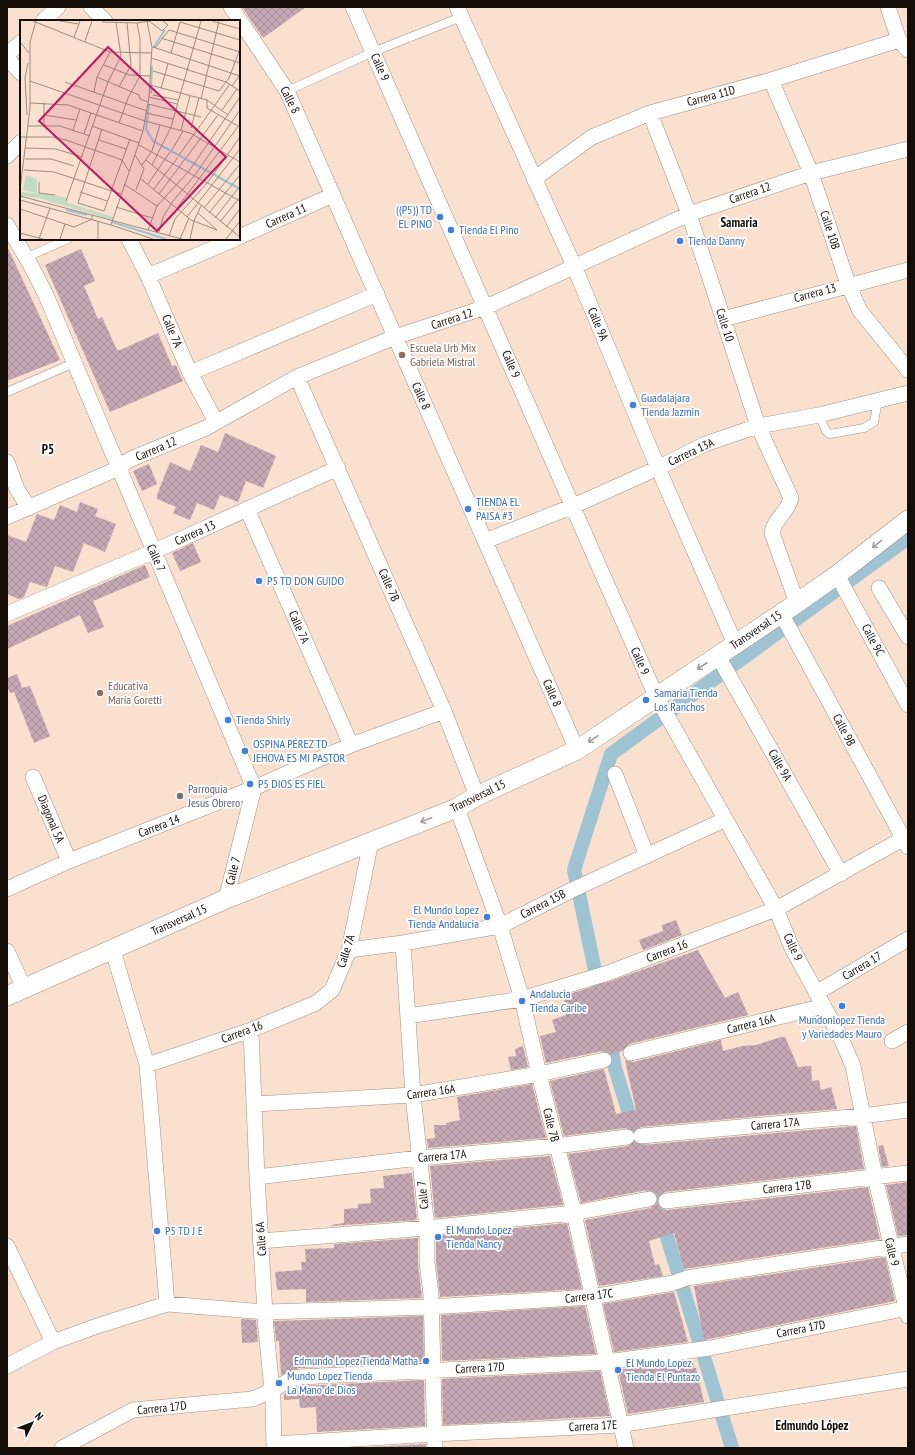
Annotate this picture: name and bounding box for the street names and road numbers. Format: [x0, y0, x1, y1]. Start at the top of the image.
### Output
street label: Calle 9 [368, 51, 393, 83]
street label: Carrera 11D [685, 82, 737, 109]
street label: Calle 8 [277, 84, 304, 116]
street label: Carrera 12 [727, 178, 773, 207]
street label: Carrera 11 [263, 200, 309, 231]
street label: Calle 10B [817, 209, 844, 251]
street label: Carrera 13 [792, 280, 838, 305]
street label: Carrera 12 [429, 305, 475, 332]
street label: Calle 9A [585, 305, 612, 343]
street label: Calle 10 [713, 306, 738, 343]
street label: Calle 7A [159, 312, 186, 350]
street label: Calle 9 [499, 348, 524, 380]
street label: Calle 8 [409, 380, 434, 412]
street label: Carrera 12 [133, 433, 179, 464]
street label: Carrera 13A [666, 434, 716, 469]
street label: Carrera 13 [172, 517, 218, 548]
street label: Calle 7 [144, 542, 169, 574]
street label: Calle 7B [376, 566, 403, 604]
street label: Transversal 15 [727, 607, 785, 652]
street label: Calle 7A [286, 608, 313, 646]
street label: Calle 9C [859, 621, 888, 659]
street label: Calle 9 [628, 645, 653, 677]
street label: Calle 8 [540, 677, 565, 709]
street label: Calle 9B [830, 711, 859, 749]
street label: Calle 9A [765, 746, 796, 784]
street label: Transversal 15 [448, 776, 508, 815]
street label: Diagonal 5A [35, 793, 68, 845]
street label: Carrera 14 [136, 811, 182, 840]
street label: Calle 7 [222, 855, 243, 887]
street label: Carrera 15B [518, 886, 568, 921]
street label: Transversal 15 [148, 901, 209, 939]
street label: Calle 9 [781, 931, 806, 963]
street label: Calle 7A [333, 932, 358, 969]
street label: Carrera 16 [644, 936, 690, 965]
street label: Carrera 17 [839, 948, 884, 983]
street label: Carrera 16A [725, 1010, 777, 1037]
street label: Carrera 16 [219, 1017, 265, 1046]
street label: Carrera 16A [406, 1081, 456, 1102]
street label: Calle 7B [540, 1106, 563, 1144]
street label: Carrera 17A [750, 1114, 800, 1133]
street label: Carrera 17A [417, 1146, 467, 1165]
street label: Carrera 17B [762, 1176, 812, 1197]
street label: Calle 7 [414, 1180, 431, 1210]
street label: Calle 6A [252, 1221, 269, 1257]
street label: Calle 9 [882, 1236, 903, 1268]
street label: Carrera 17C [564, 1285, 614, 1306]
street label: Carrera 17D [775, 1316, 827, 1341]
street label: Carrera 17D [455, 1359, 505, 1376]
street label: Carrera 17D [137, 1397, 187, 1418]
street label: Carrera 17E [568, 1417, 617, 1434]

